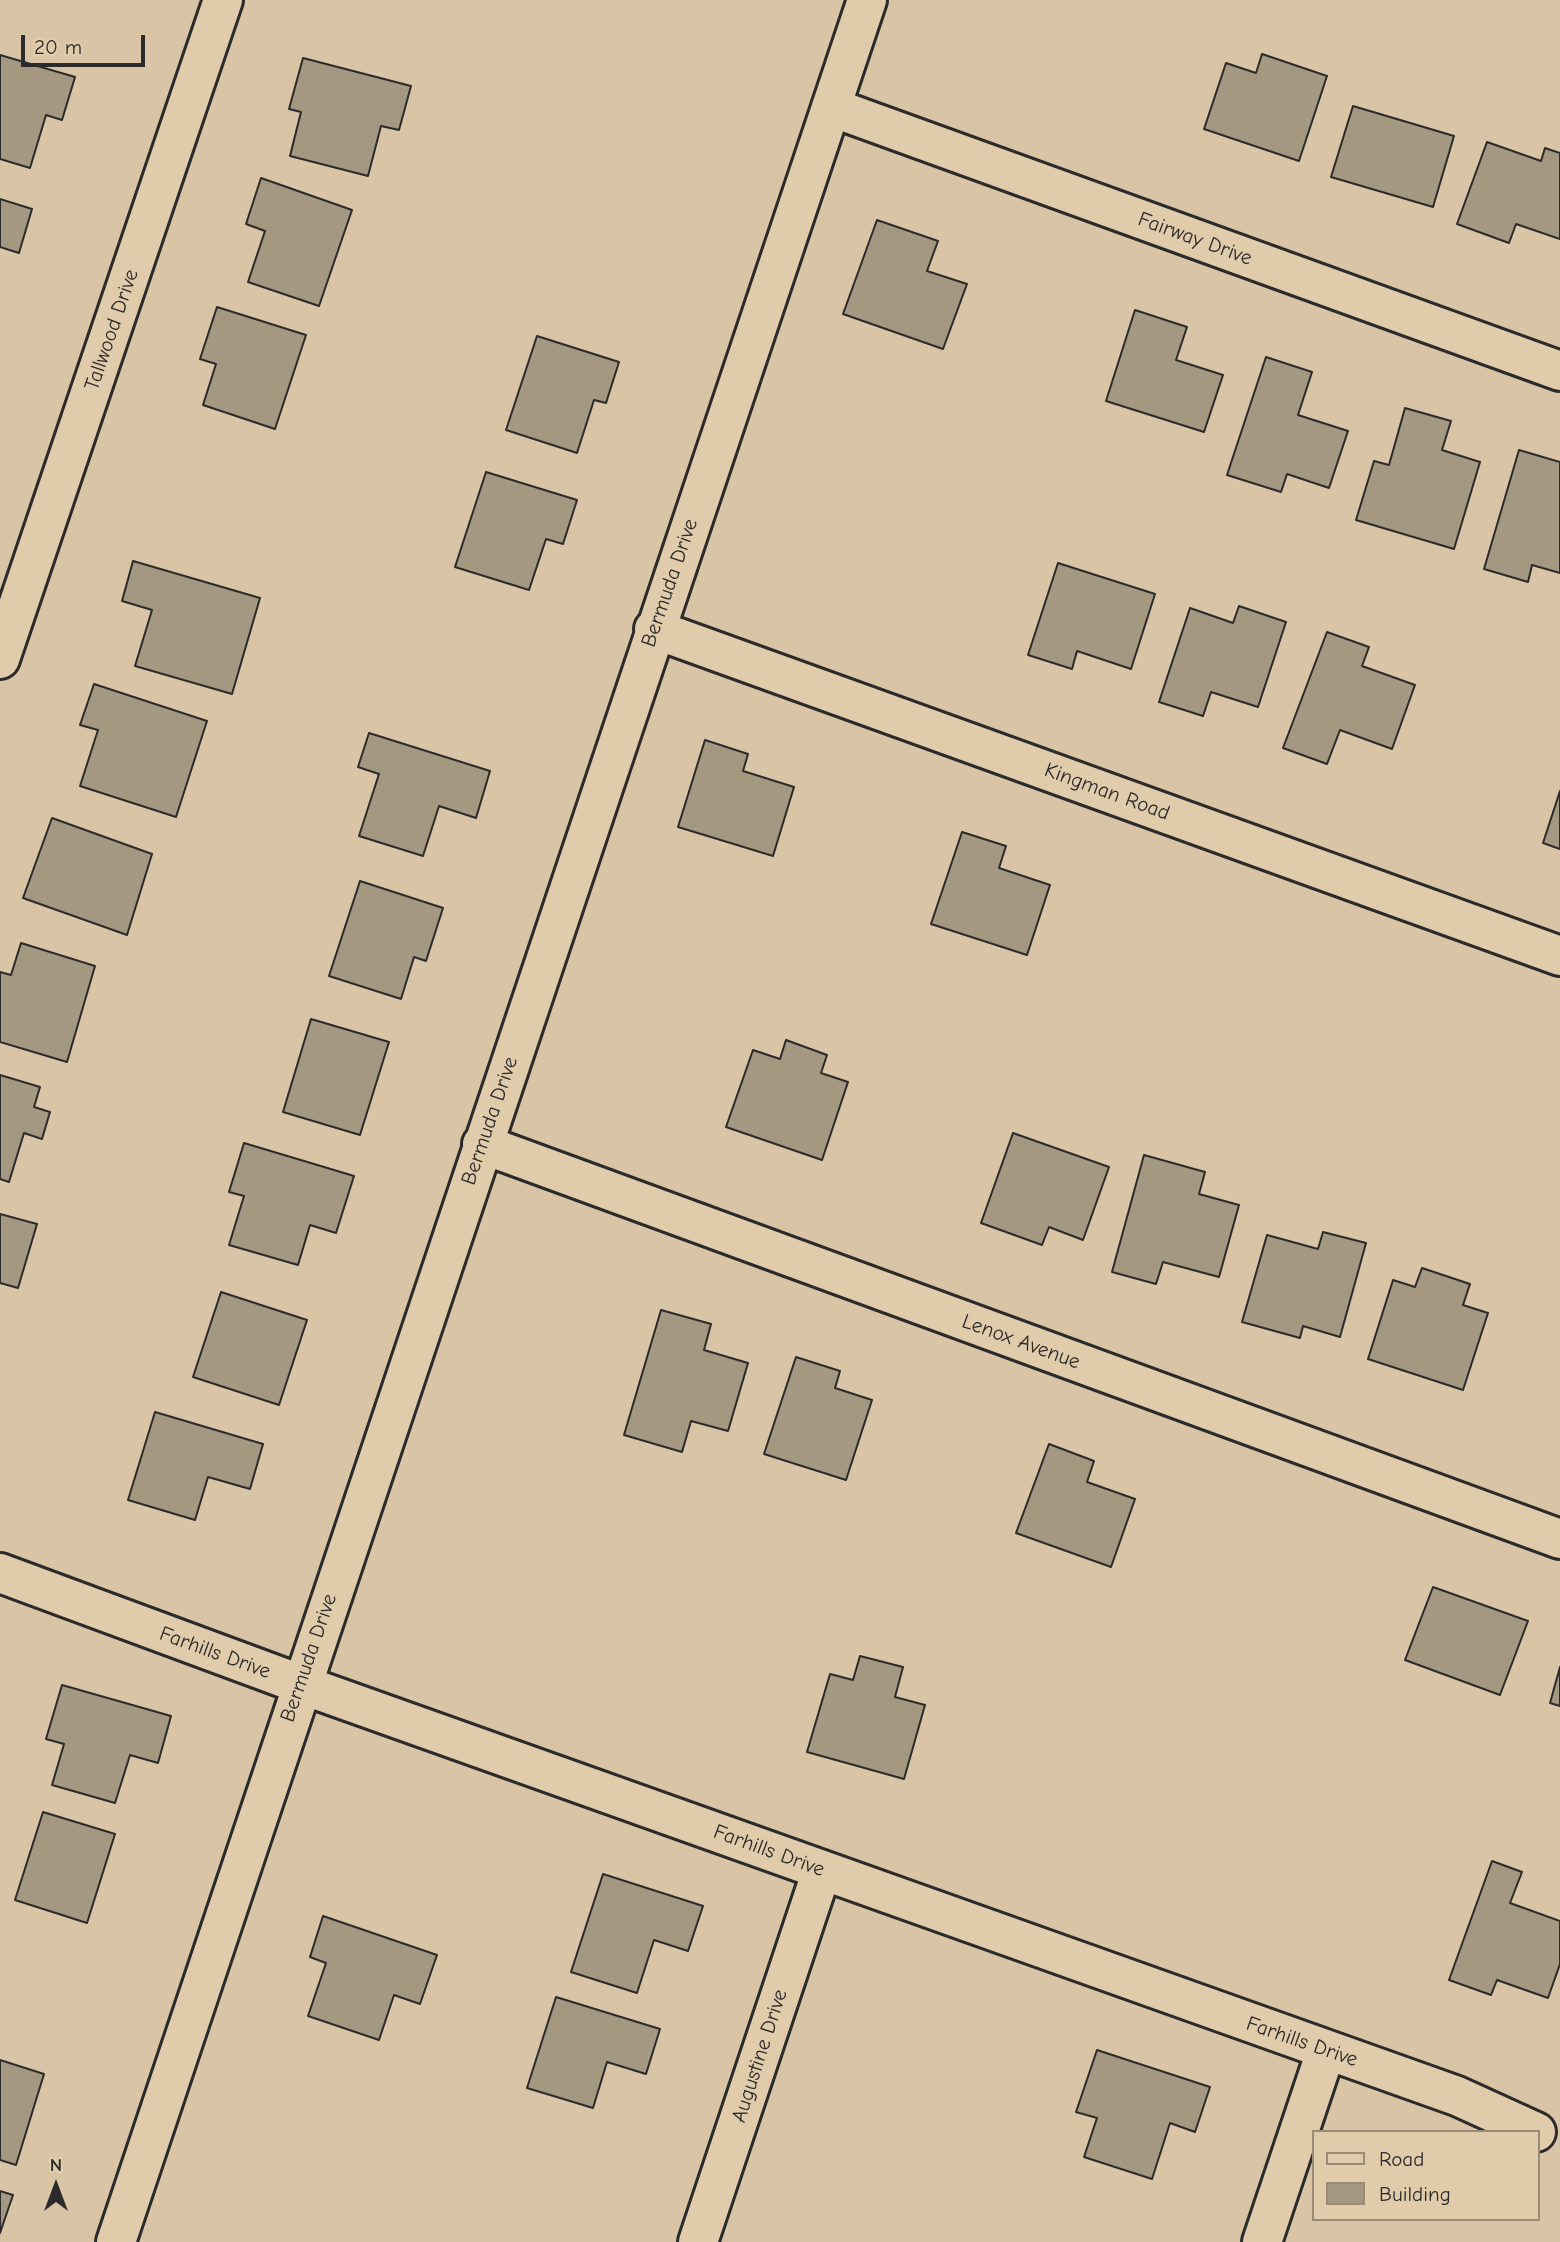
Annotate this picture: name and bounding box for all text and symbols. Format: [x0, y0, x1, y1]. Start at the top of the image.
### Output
scale bar [24, 21, 149, 65]
text: 20 m [34, 35, 82, 59]
street label: Fairway Drive [1135, 207, 1255, 271]
street label: Tallwood Drive [79, 266, 145, 394]
street label: Bermuda Drive [636, 515, 704, 651]
street label: Kingman Road [1041, 758, 1173, 826]
street label: Bermuda Drive [456, 1053, 524, 1189]
street label: Lenox Avenue [959, 1309, 1083, 1375]
street label: Bermuda Drive [275, 1590, 343, 1726]
street label: Farhills Drive [156, 1621, 274, 1685]
street label: Farhills Drive [710, 1819, 828, 1883]
street label: Augustine Drive [727, 1986, 793, 2126]
street label: Farhills Drive [1243, 2011, 1361, 2073]
legend [1312, 2130, 1539, 2221]
text: Road [1379, 2147, 1424, 2171]
north arrow [21, 2151, 91, 2221]
text: N [50, 2154, 62, 2176]
text: Building [1379, 2182, 1451, 2206]

